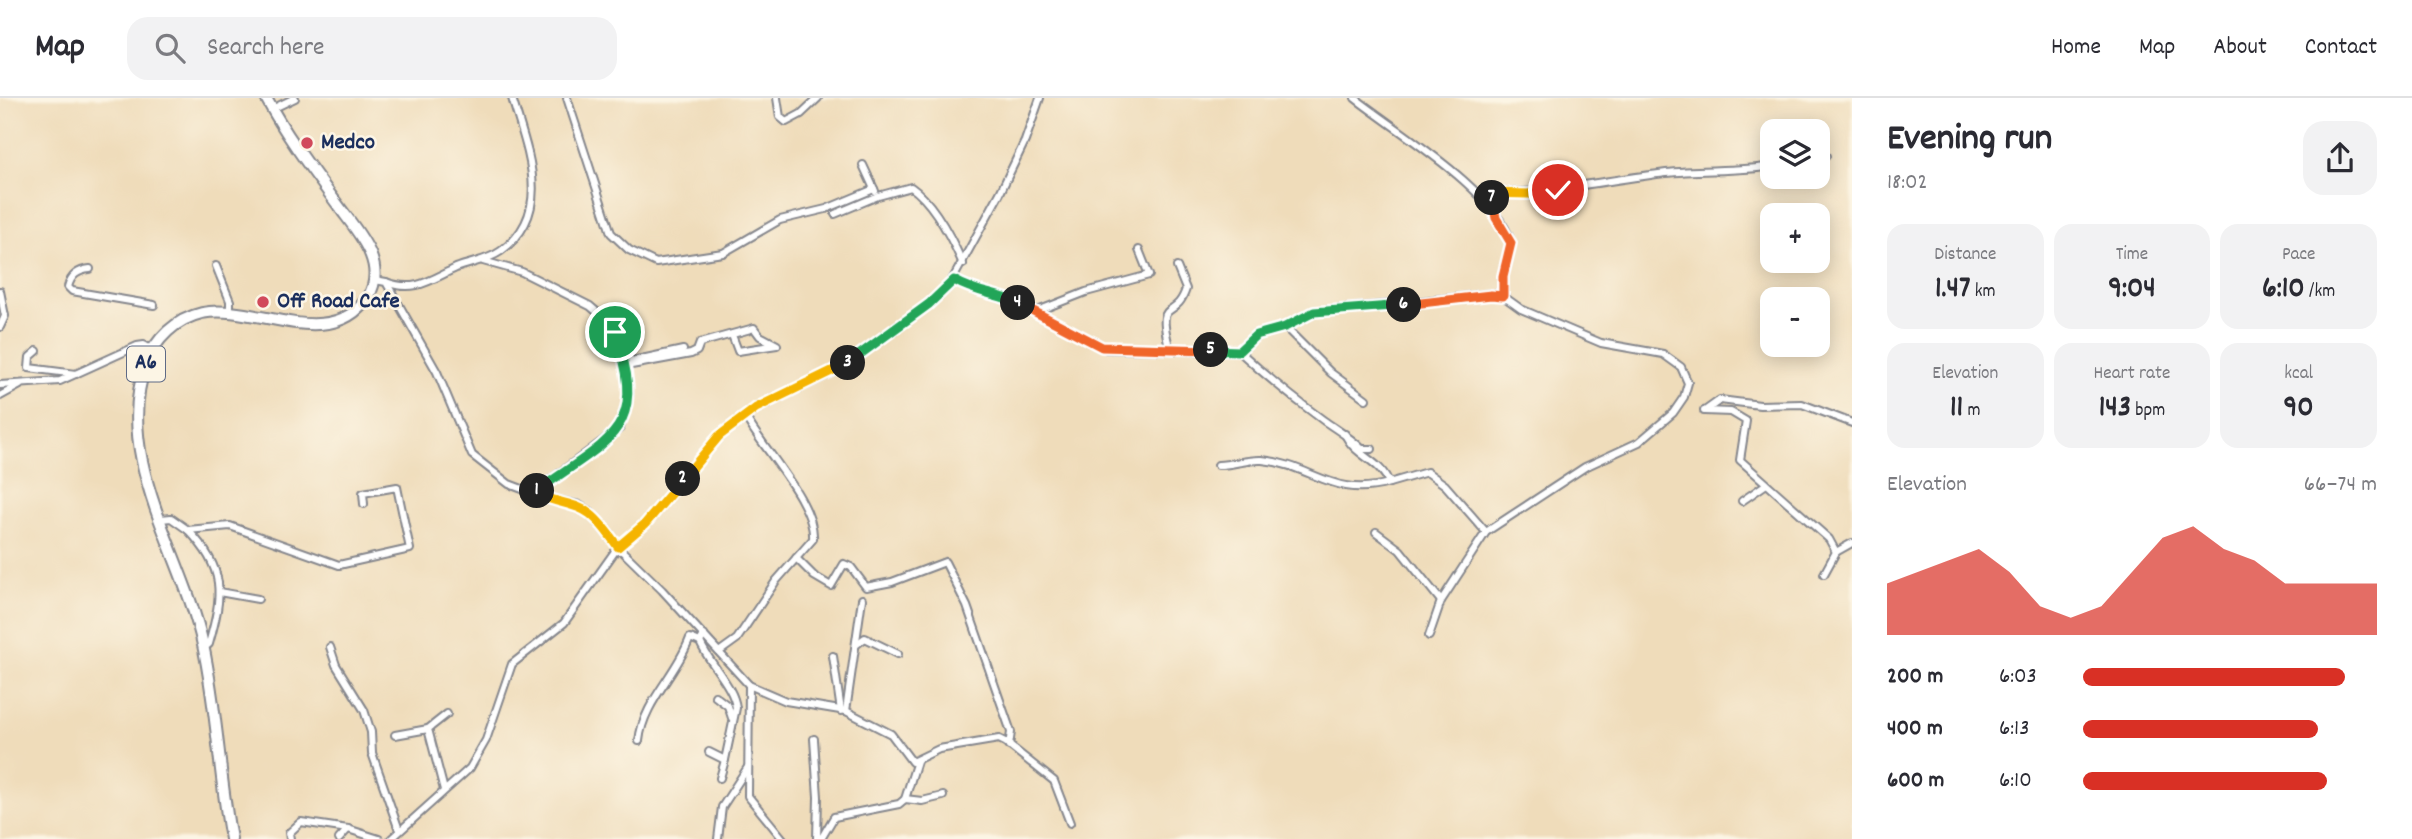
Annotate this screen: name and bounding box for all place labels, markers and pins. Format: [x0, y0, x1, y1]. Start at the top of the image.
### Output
place label: Medco [321, 127, 375, 160]
marker: Medco [299, 135, 315, 151]
pin [1528, 160, 1588, 220]
pin: 7 [1474, 180, 1510, 216]
place label: Off Road Cafe [277, 286, 400, 319]
pin: 4 [1000, 286, 1036, 320]
pin: 6 [1386, 288, 1422, 322]
marker: Off Road Cafe [255, 294, 271, 310]
pin [585, 302, 645, 362]
pin: 5 [1194, 332, 1228, 368]
pin: 3 [830, 345, 866, 380]
pin: 2 [666, 462, 700, 496]
pin: 1 [520, 474, 554, 508]

